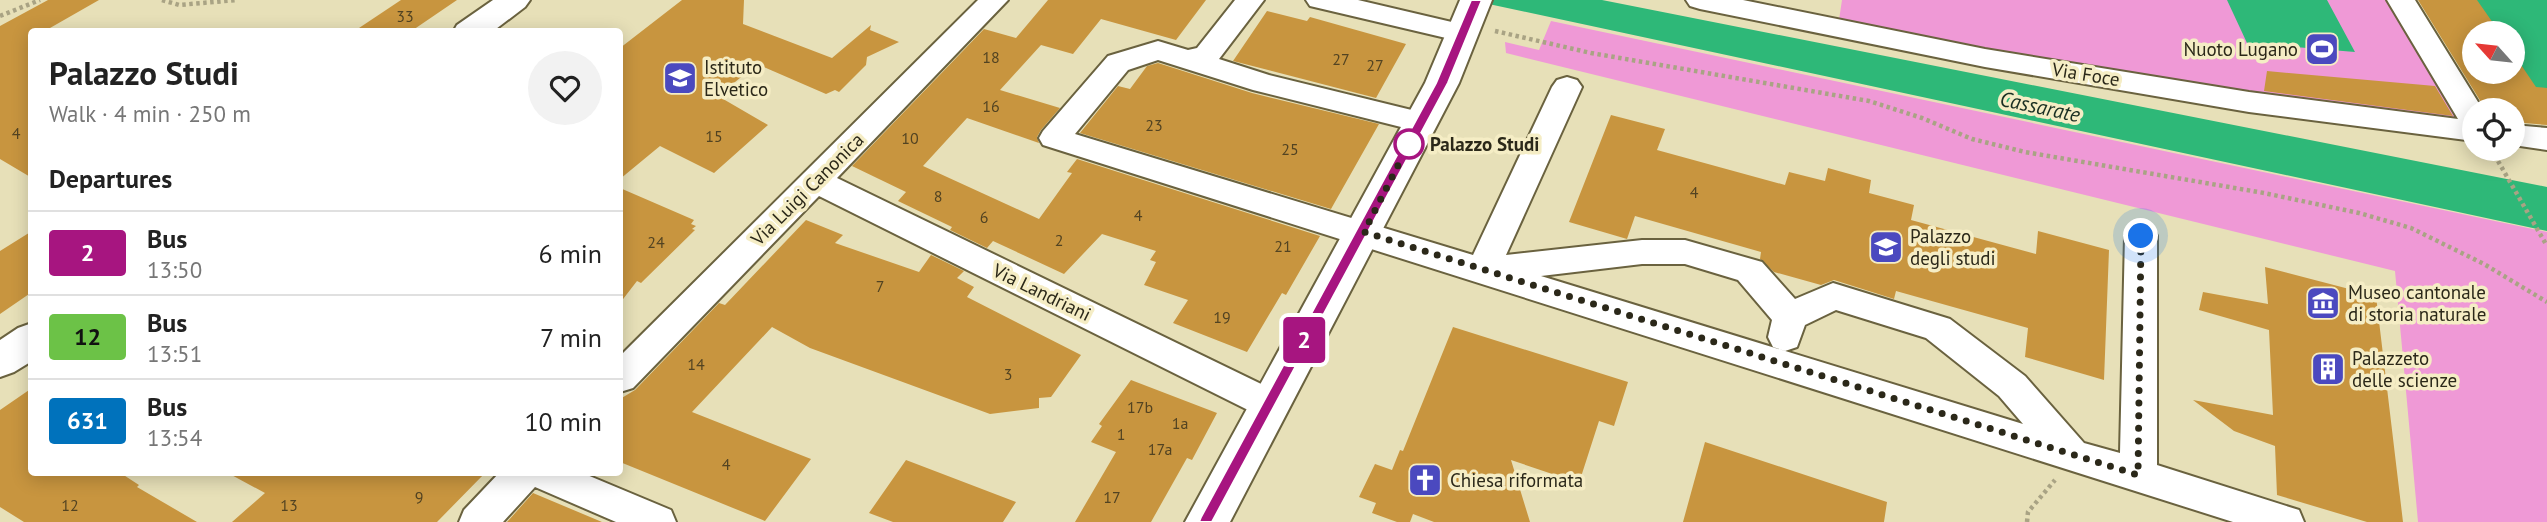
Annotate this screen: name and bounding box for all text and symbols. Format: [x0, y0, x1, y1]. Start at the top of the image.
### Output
house number: 33 [396, 6, 414, 26]
north arrow [2462, 21, 2525, 84]
map controls [2462, 21, 2525, 161]
sports icon: Nuoto Lugano [2303, 30, 2341, 68]
place label: Nuoto Lugano [2183, 37, 2298, 61]
house number: 18 [982, 47, 1000, 67]
house number: 27 [1332, 49, 1350, 69]
text: Palazzo Studi [49, 51, 239, 94]
button: heart [528, 51, 602, 125]
place label: Istituto Elvetico [704, 55, 768, 101]
house number: 27 [1366, 55, 1384, 75]
street label: Via Foce [2049, 57, 2122, 91]
school or university icon: Istituto Elvetico [661, 59, 699, 97]
water label: Cassarate [1998, 85, 2083, 128]
house number: 16 [982, 96, 1000, 116]
button: locate [2462, 98, 2525, 161]
text: Walk · 4 min · 250 m [49, 99, 251, 128]
house number: 23 [1145, 115, 1163, 135]
house number: 4 [12, 123, 21, 143]
house number: 15 [705, 126, 723, 146]
street label: Via Luigi Canonica [745, 128, 868, 251]
house number: 10 [901, 128, 919, 148]
marker: Palazzo Studi [1394, 129, 1424, 159]
place label: Palazzo Studi [1430, 132, 1539, 156]
house number: 25 [1281, 139, 1299, 159]
text: Departures [49, 162, 172, 195]
house number: 4 [1690, 182, 1699, 202]
house number: 8 [934, 186, 942, 206]
house number: 4 [1134, 205, 1143, 225]
house number: 6 [980, 207, 988, 227]
your location [2123, 218, 2158, 253]
text: Bus [147, 222, 187, 255]
place label: Palazzo degli studi [1910, 224, 1996, 270]
school or university icon: Palazzo degli studi [1867, 228, 1905, 266]
house number: 2 [1055, 230, 1063, 250]
house number: 24 [647, 232, 665, 252]
house number: 21 [1274, 236, 1292, 256]
text: 2 [81, 237, 94, 268]
text: 6 min [539, 237, 602, 270]
text: 13:50 [147, 255, 202, 284]
street label: Via Landriani [988, 257, 1095, 326]
house number: 7 [876, 276, 884, 296]
place label: Museo cantonale di storia naturale [2348, 280, 2486, 326]
museum icon: Museo cantonale di storia naturale [2304, 284, 2342, 322]
text: Bus [147, 306, 187, 339]
house number: 19 [1213, 307, 1231, 327]
line badge: 2 [1281, 317, 1327, 363]
text: 12 [74, 321, 101, 352]
text: 7 min [540, 321, 602, 354]
text: 2 [1297, 324, 1311, 355]
text: 13:51 [147, 339, 202, 368]
place label: Palazzeto delle scienze [2352, 346, 2457, 392]
building icon: Palazzeto delle scienze [2309, 350, 2347, 388]
house number: 14 [687, 354, 705, 374]
house number: 3 [1004, 364, 1012, 384]
text: Bus [147, 390, 187, 423]
house number: 17b [1127, 397, 1153, 417]
text: 631 [67, 405, 108, 436]
text: 10 min [524, 405, 602, 438]
house number: 1a [1172, 413, 1188, 433]
text: 13:54 [147, 423, 202, 452]
house number: 1 [1117, 424, 1125, 444]
house number: 17a [1148, 439, 1172, 459]
house number: 4 [722, 454, 731, 474]
church icon: Chiesa riformata [1406, 461, 1444, 499]
place label: Chiesa riformata [1450, 468, 1583, 492]
house number: 9 [415, 487, 423, 507]
house number: 17 [1103, 487, 1121, 507]
house number: 12 [61, 495, 79, 515]
house number: 13 [280, 495, 298, 515]

